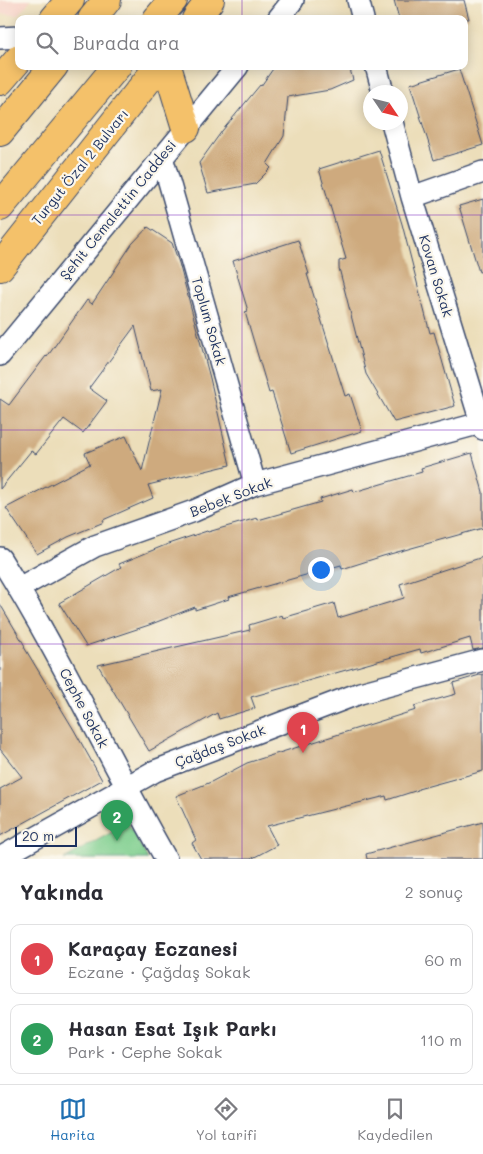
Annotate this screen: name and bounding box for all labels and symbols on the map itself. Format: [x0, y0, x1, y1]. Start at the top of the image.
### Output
north arrow [363, 85, 408, 130]
street label: Turgut Özal 2 Bulvarı [27, 105, 132, 229]
street label: Şehit Cemalettin Caddesi [55, 136, 180, 284]
street label: Kovan Sokak [415, 232, 458, 319]
street label: Toplum Sokak [188, 274, 231, 367]
street label: Bebek Sokak [187, 472, 275, 521]
your location [308, 557, 334, 583]
street label: Cephe Sokak [55, 664, 114, 751]
pin: 1 [287, 712, 319, 753]
street label: Çağdaş Sokak [172, 720, 268, 772]
pin: 2 [101, 800, 133, 841]
scale bar [15, 824, 78, 847]

